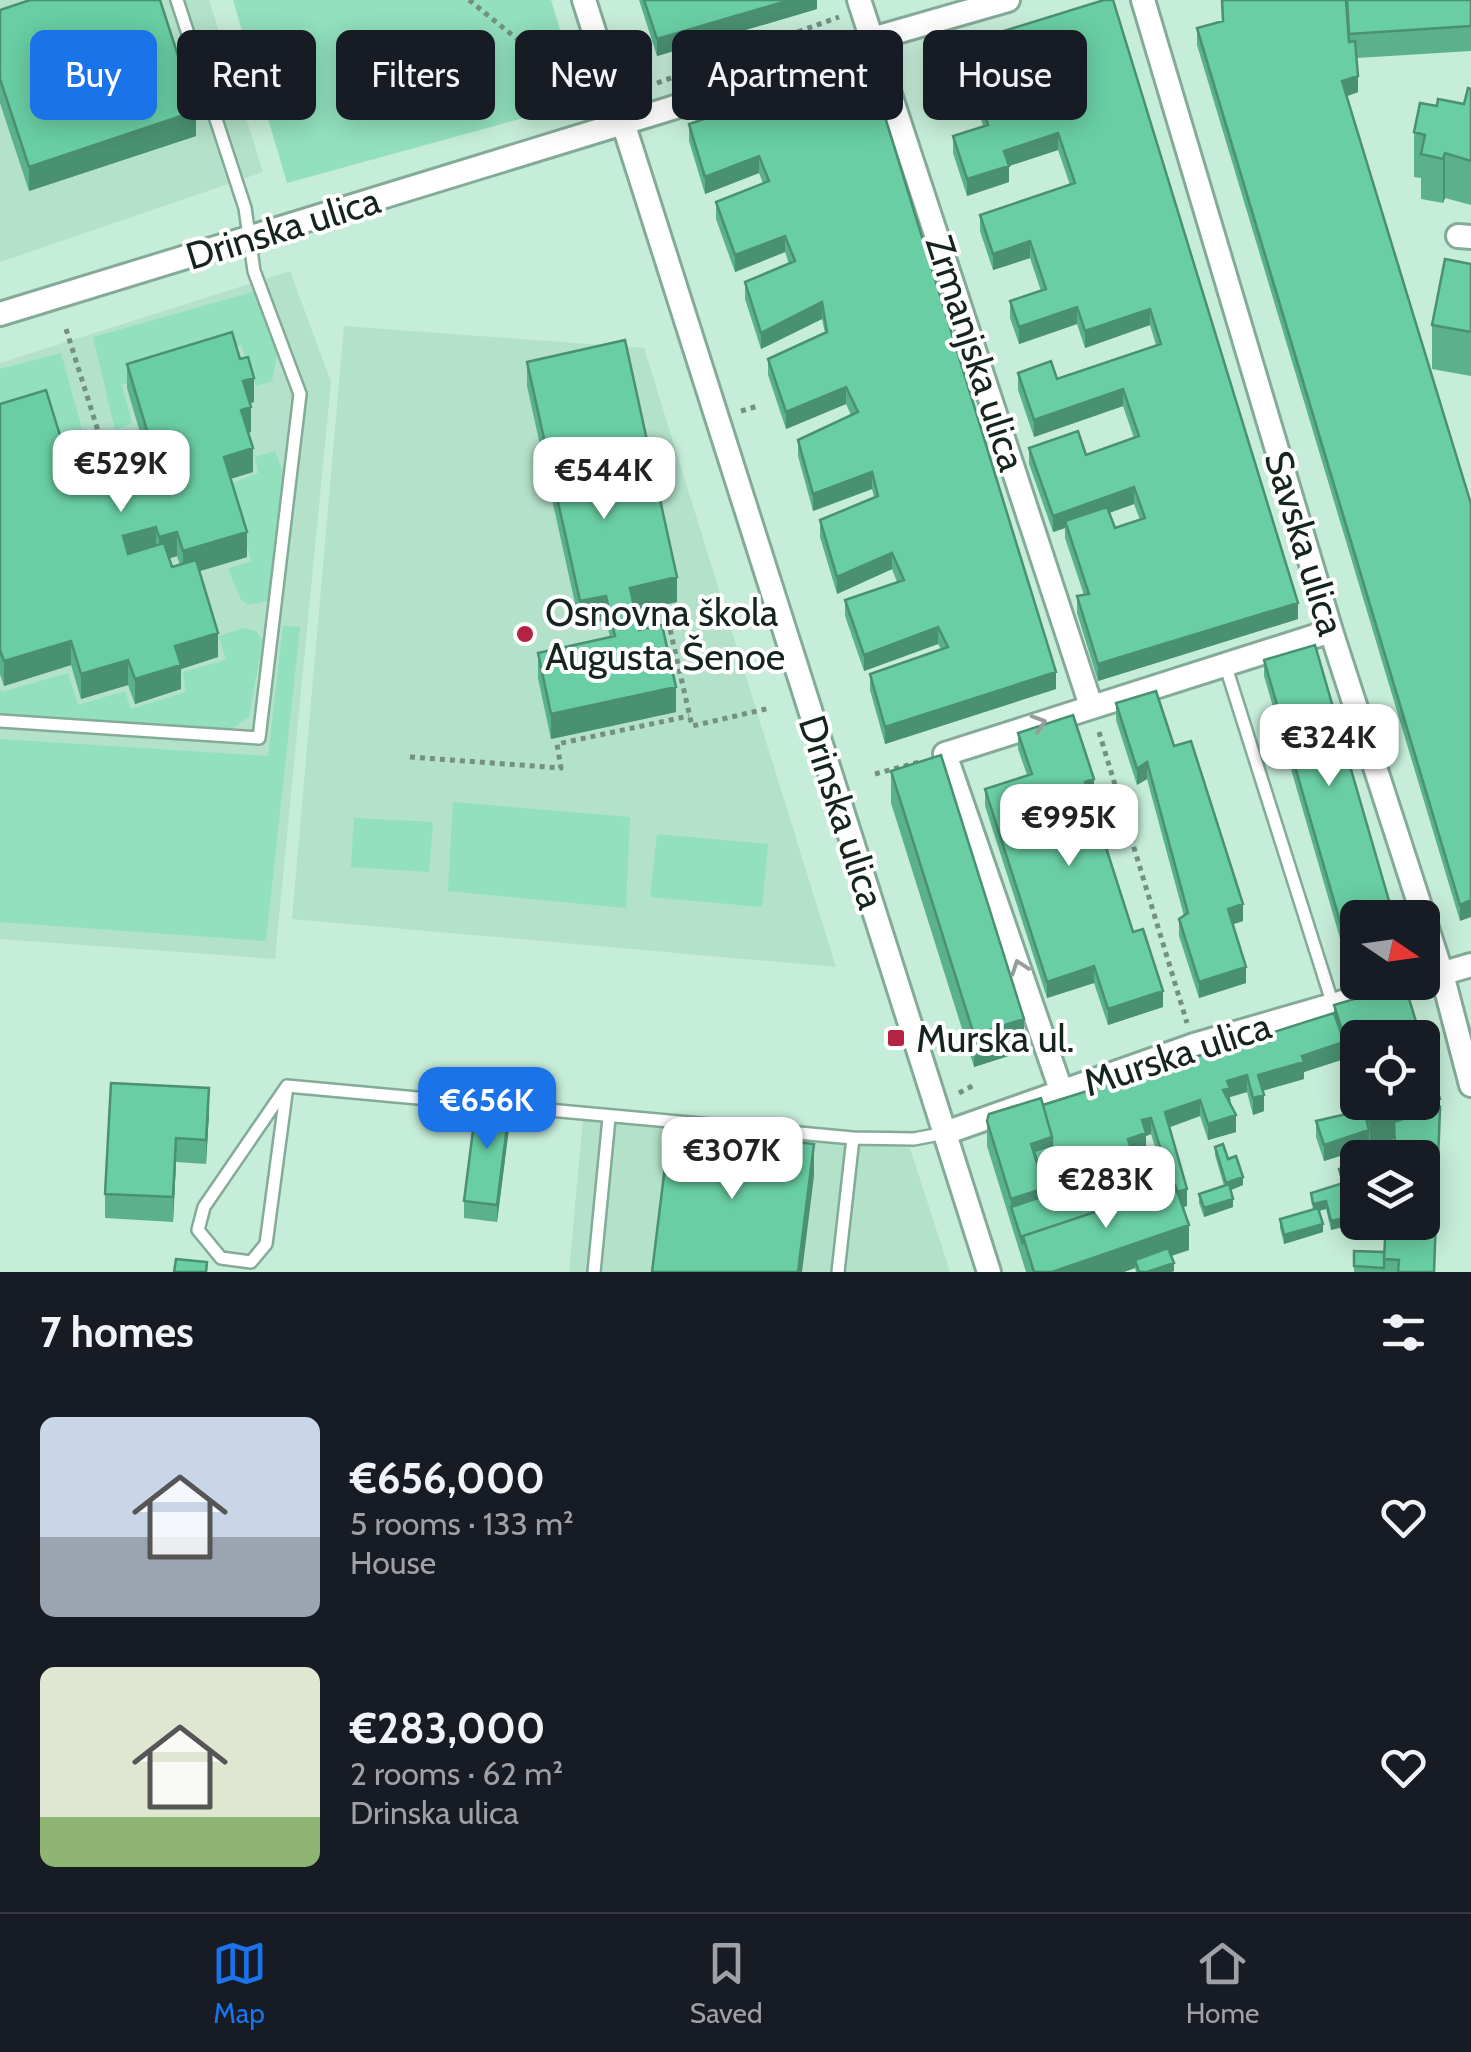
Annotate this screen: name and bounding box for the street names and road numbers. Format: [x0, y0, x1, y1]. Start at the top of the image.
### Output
street label: Drinska ulica [180, 176, 386, 280]
street label: Zrmanjska ulica [916, 229, 1036, 477]
street label: Savska ulica [1255, 445, 1355, 641]
street label: Drinska ulica [789, 709, 895, 915]
street label: Murska ulica [1077, 1002, 1277, 1106]

